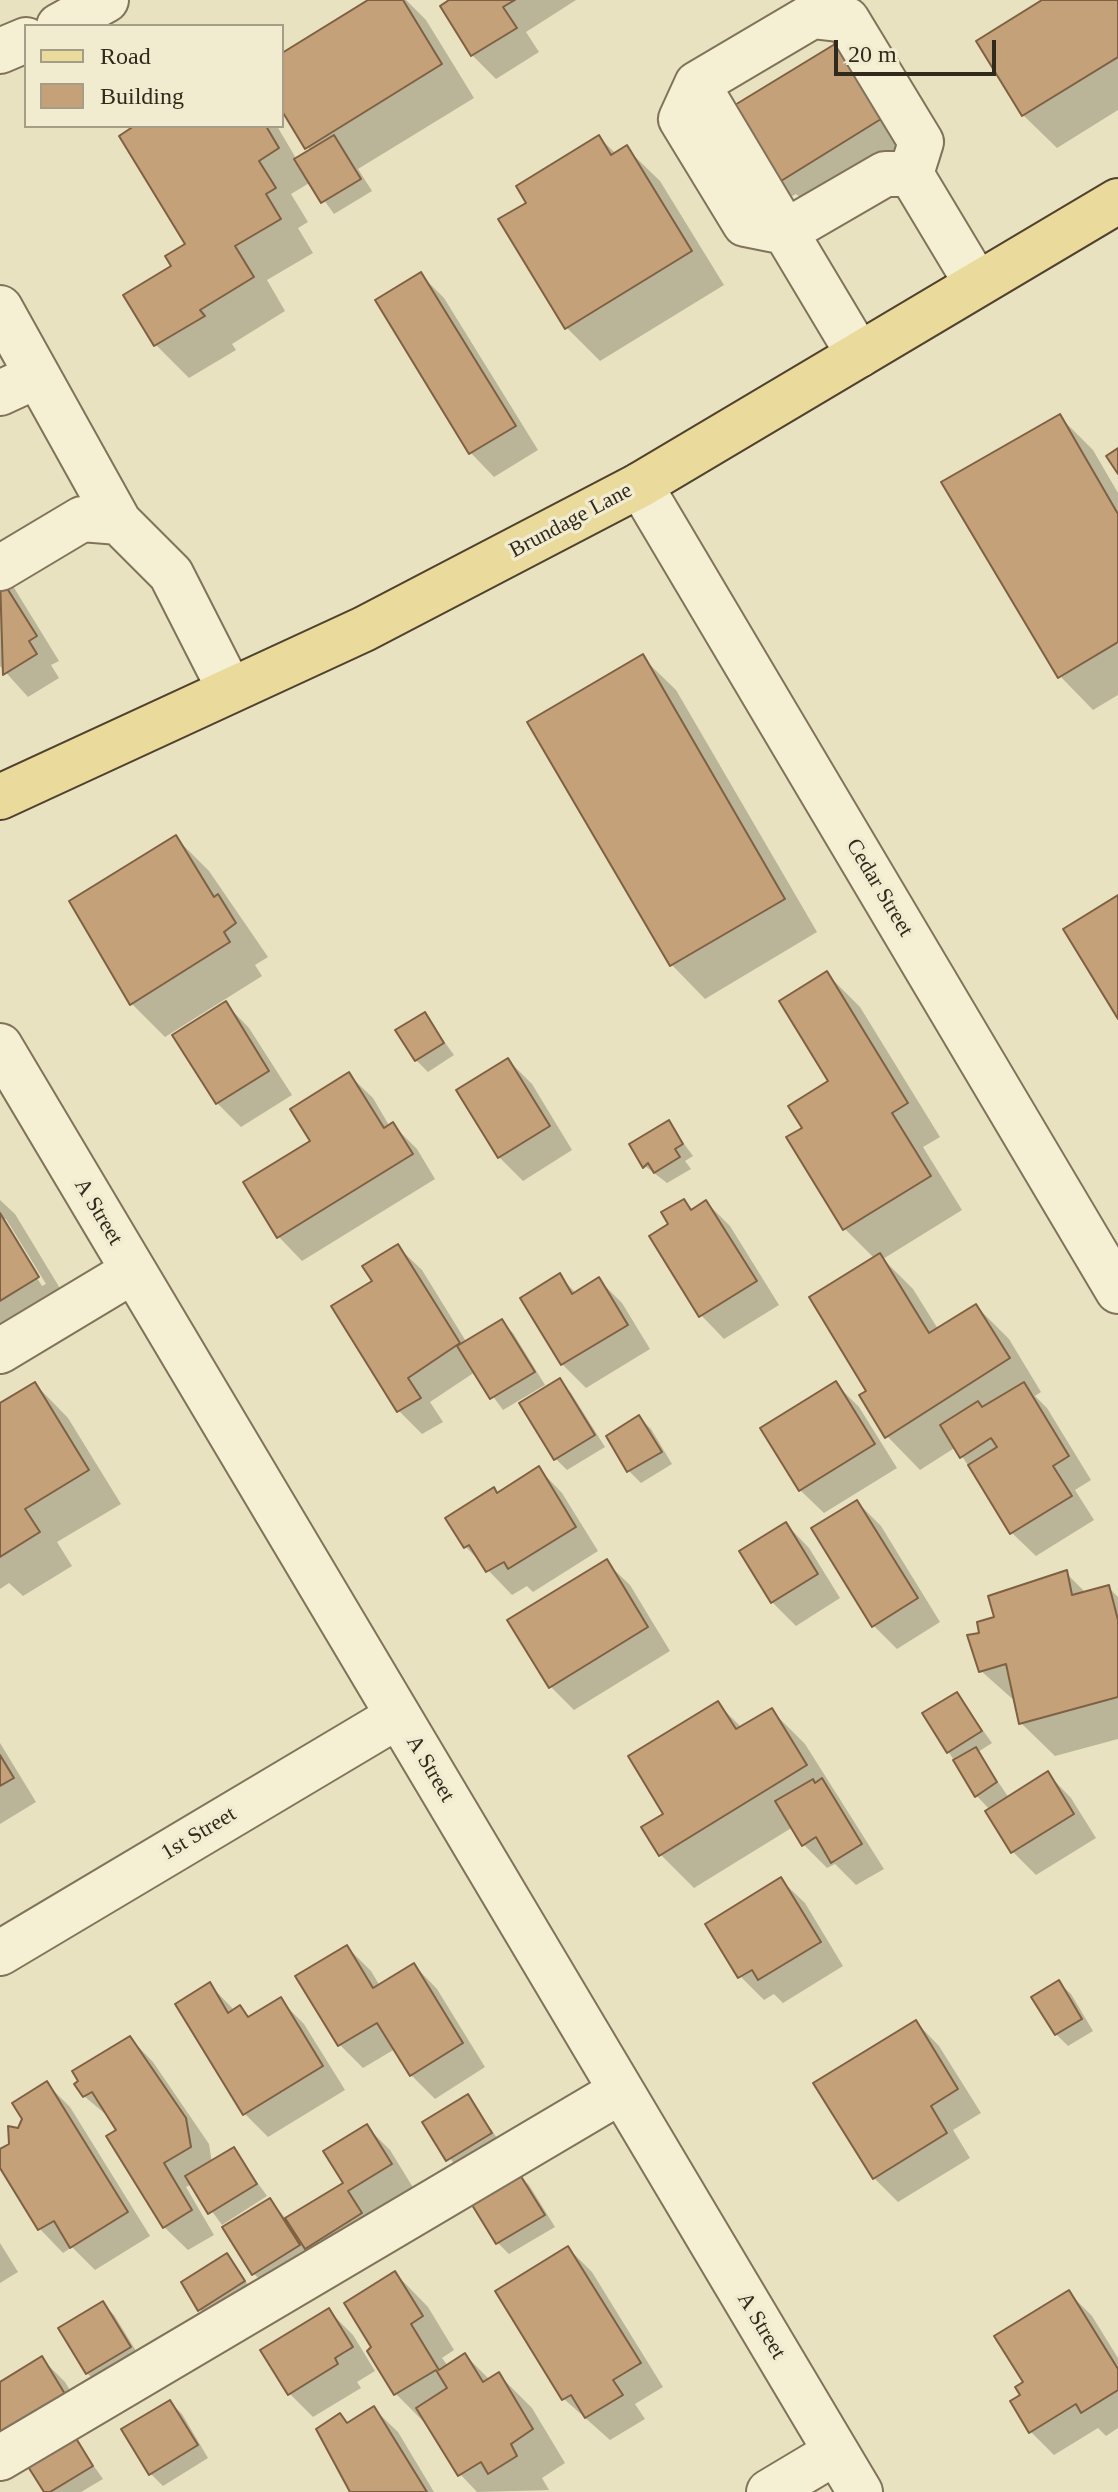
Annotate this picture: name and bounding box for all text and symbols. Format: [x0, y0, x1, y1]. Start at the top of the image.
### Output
legend [24, 24, 284, 128]
scale bar [838, 24, 1000, 74]
text: 20 m [848, 41, 897, 67]
text: Road [100, 43, 151, 69]
text: Building [100, 83, 184, 109]
street label: Brundage Lane [505, 478, 637, 564]
street label: Cedar Street [840, 834, 918, 942]
street label: A Street [68, 1174, 128, 1250]
street label: A Street [400, 1731, 460, 1807]
street label: 1st Street [157, 1801, 241, 1867]
street label: A Street [731, 2288, 791, 2364]

